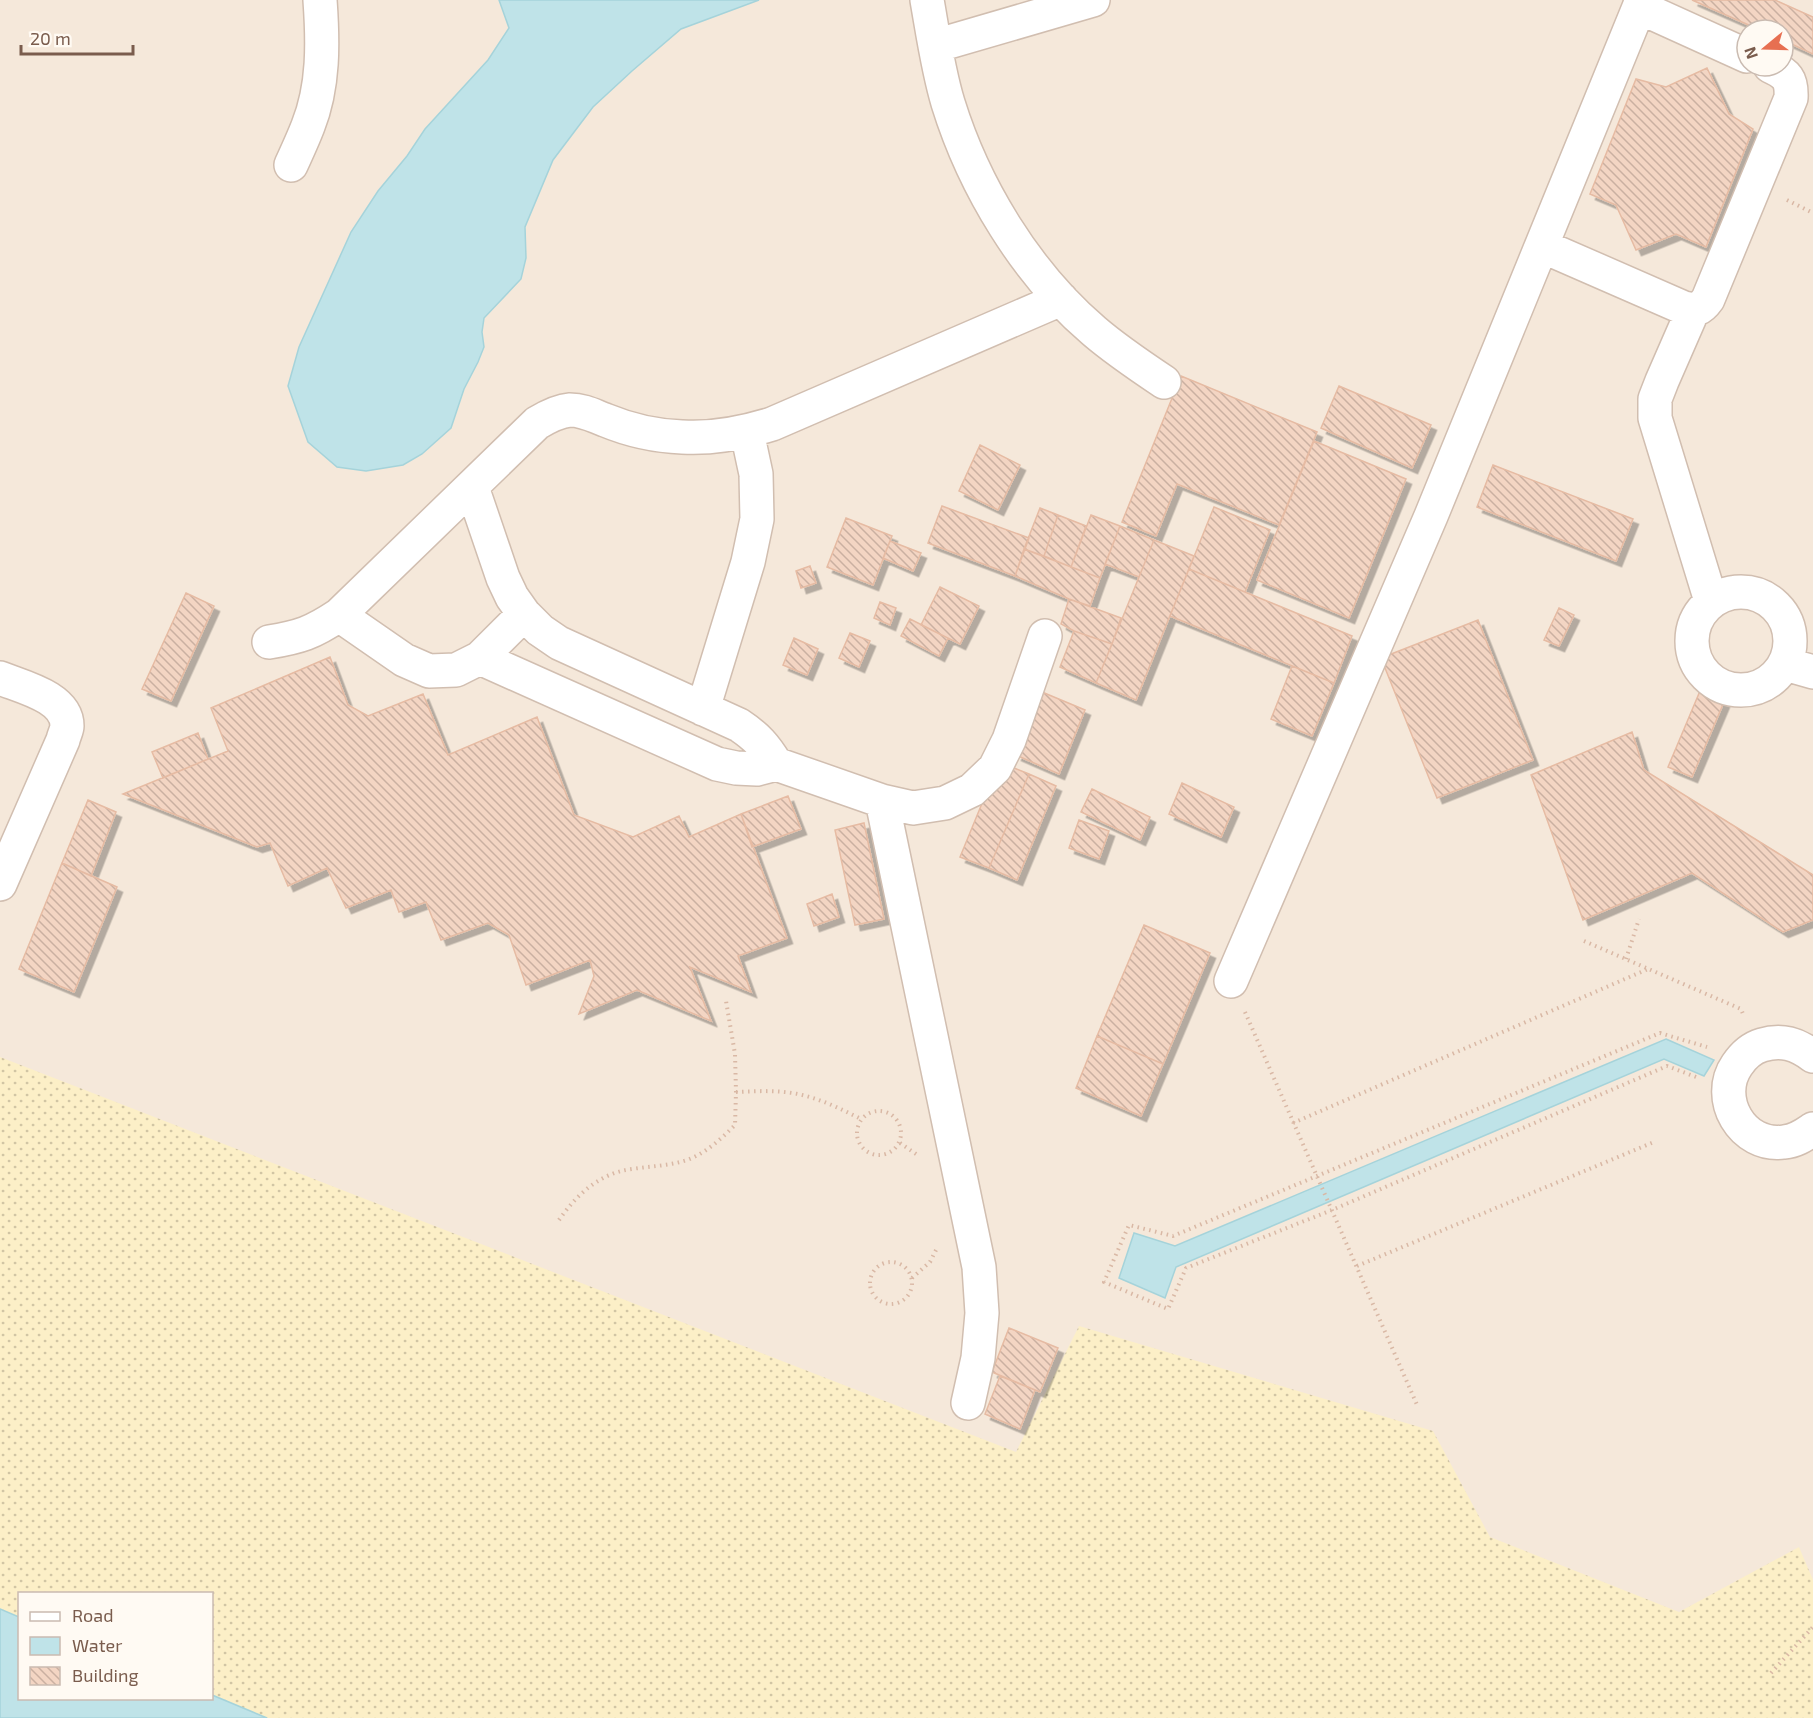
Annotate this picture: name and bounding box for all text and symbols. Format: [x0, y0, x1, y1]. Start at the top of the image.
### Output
scale bar [21, 18, 134, 56]
north arrow [1735, 18, 1795, 78]
text: 20 m [30, 27, 71, 49]
text: N [1739, 44, 1761, 62]
legend [18, 1592, 213, 1700]
text: Road [72, 1604, 113, 1626]
text: Water [72, 1634, 122, 1656]
text: Building [72, 1664, 139, 1686]

